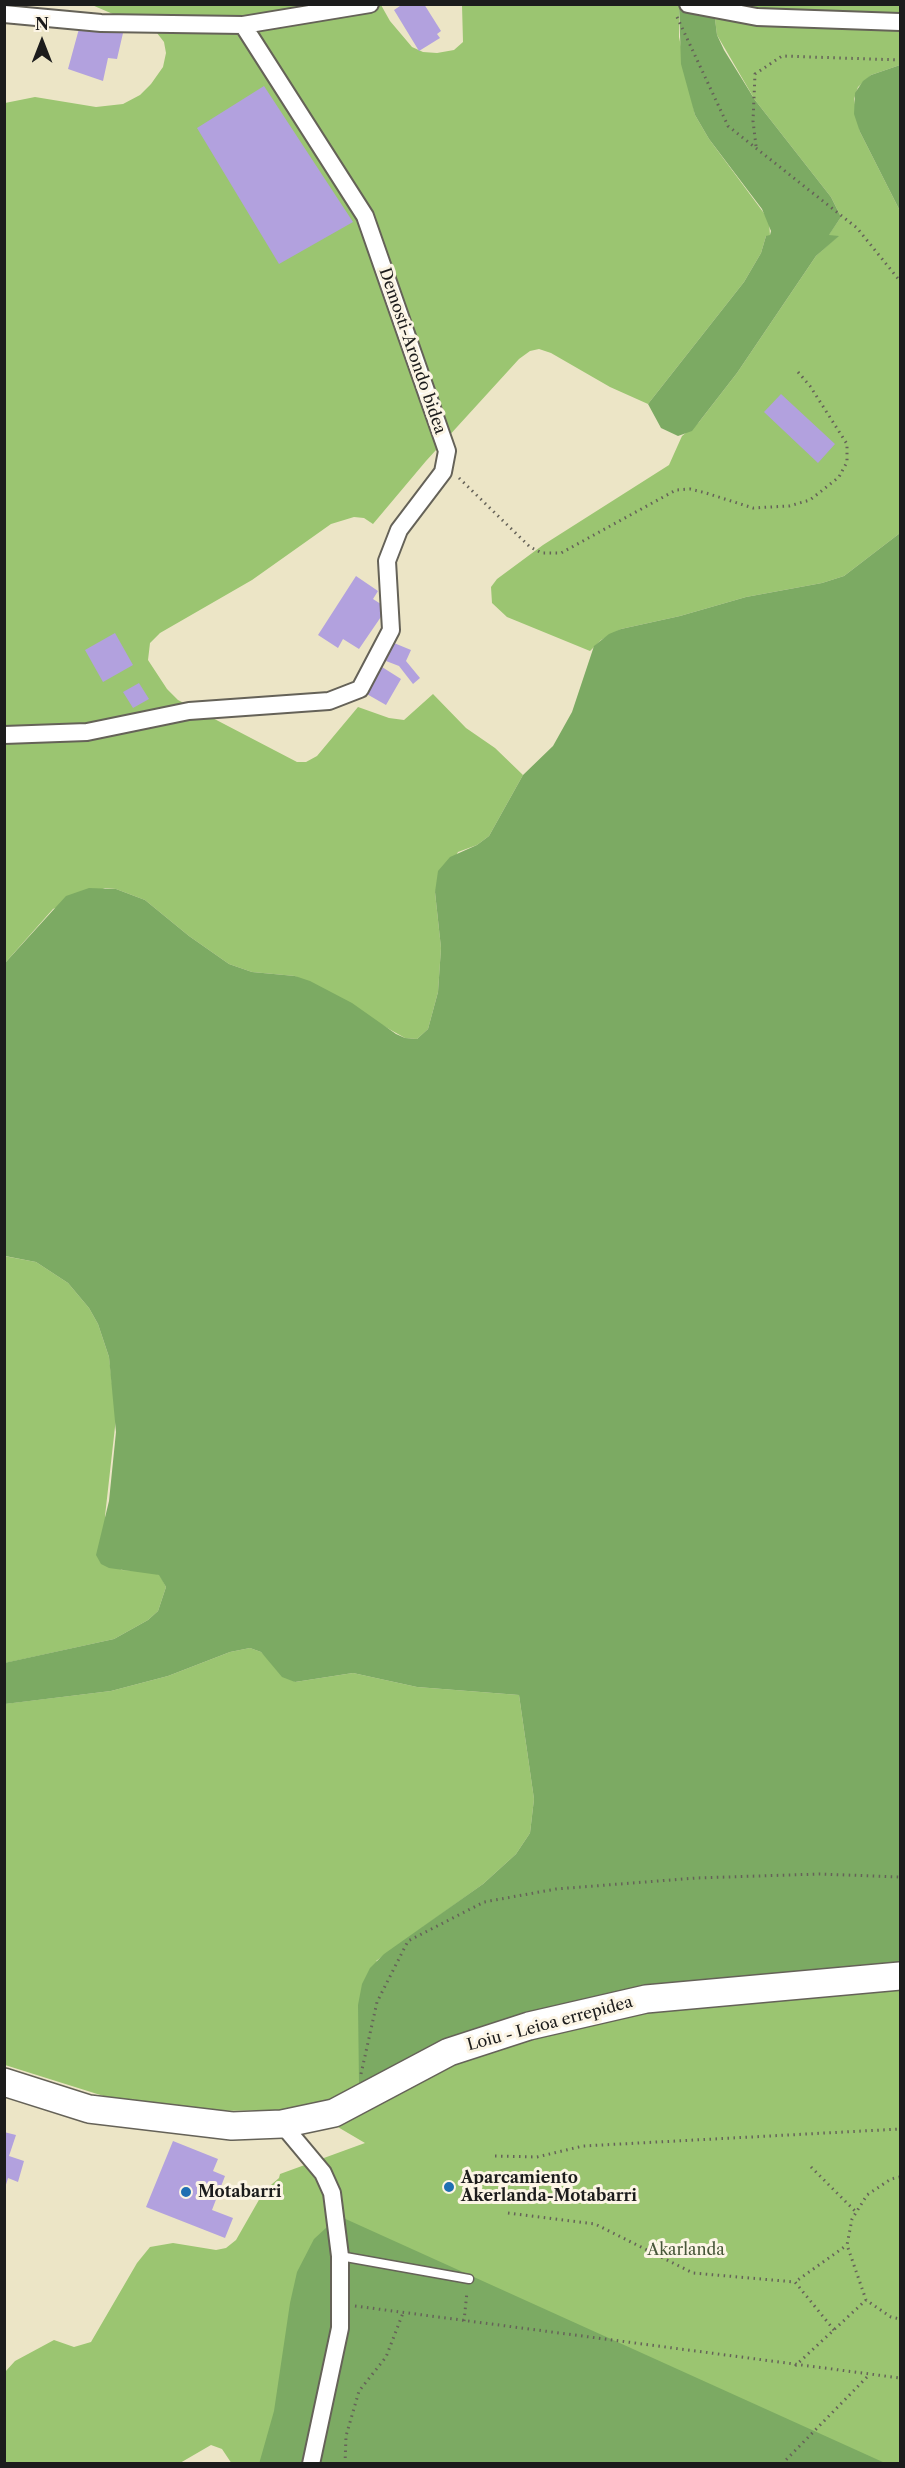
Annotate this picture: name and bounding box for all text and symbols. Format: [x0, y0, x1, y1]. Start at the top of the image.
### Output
north arrow [12, 12, 72, 72]
text: N [35, 14, 49, 34]
street label: Demosti-Arondo bidea [374, 265, 450, 437]
street label: Loiu - Leioa errepidea [465, 1993, 635, 2055]
place label: Aparcamiento Akerlanda-Motabarri [461, 2168, 637, 2206]
marker: Aparcamiento Akerlanda-Motabarri [442, 2180, 456, 2194]
place label: Motabarri [198, 2182, 282, 2202]
marker: Motabarri [179, 2185, 193, 2199]
park label: Akarlanda [647, 2240, 725, 2260]

